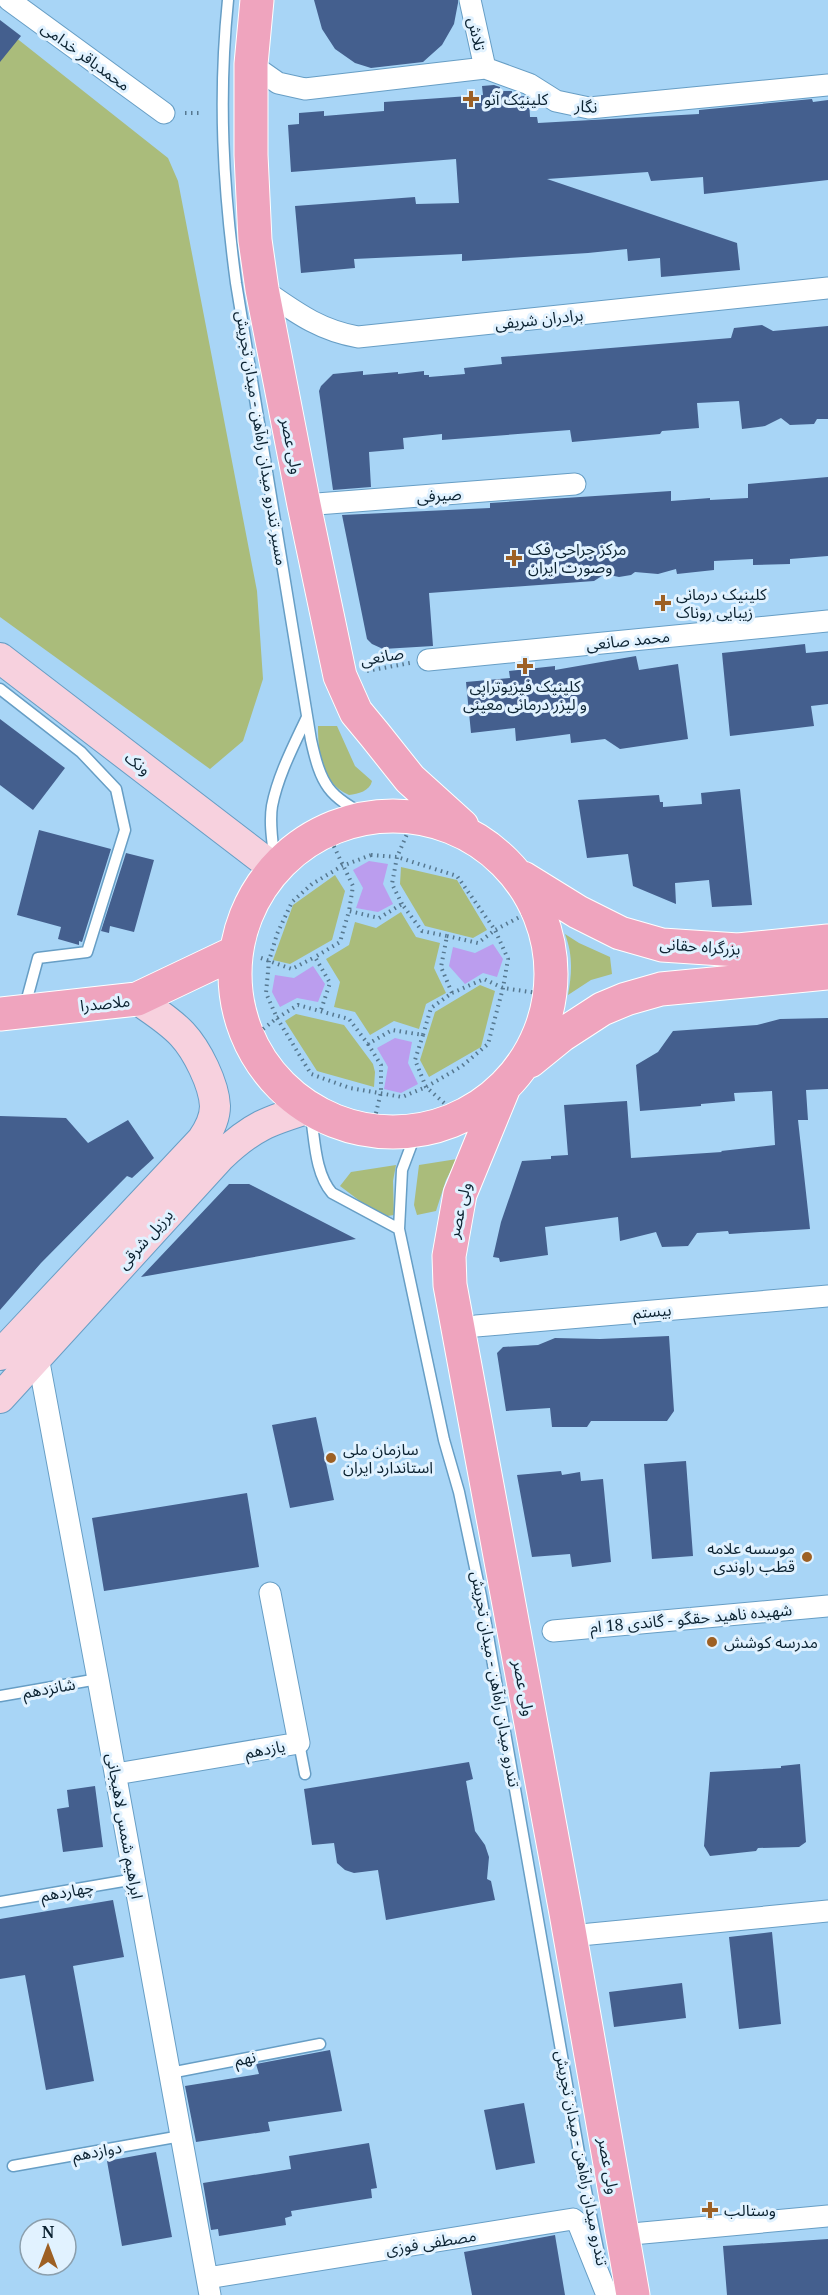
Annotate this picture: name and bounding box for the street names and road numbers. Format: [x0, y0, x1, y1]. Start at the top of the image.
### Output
street label: تلاش [463, 15, 491, 53]
street label: محمدباقر خدامی [37, 16, 135, 96]
street label: نگار [573, 94, 598, 118]
street label: برادران شریفی [494, 303, 584, 335]
street label: مسیر تندرو میدان راه‌آهن - میدان تجریش [231, 309, 293, 567]
street label: ولی عصر [276, 415, 308, 476]
street label: صیرفی [416, 482, 462, 508]
street label: محمد صانعی [585, 625, 671, 655]
street label: صانعی [359, 641, 405, 671]
street label: ونک [121, 746, 155, 780]
street label: بزرگراه حقانی [659, 932, 741, 960]
street label: ملاصدرا [79, 989, 131, 1017]
street label: ولی عصر [442, 1180, 476, 1241]
street label: برزیل شرقی [112, 1204, 178, 1274]
street label: بیستم [632, 1298, 672, 1326]
street label: تندرو میدان راه‌آهن - میدان تجریش [466, 1569, 526, 1789]
street label: شهیده ناهید حقگو - گاندی 18 ام [589, 1598, 793, 1640]
street label: ولی عصر [508, 1657, 540, 1718]
street label: شانزدهم [21, 1673, 77, 1705]
street label: یازدهم [243, 1735, 287, 1765]
street label: ابراهیم شمس لاهیجانی [99, 1751, 149, 1901]
street label: چهاردهم [39, 1876, 96, 1908]
street label: نهم [232, 2045, 258, 2073]
street label: تندرو میدان راه‌آهن - میدان تجریش [550, 2048, 614, 2268]
street label: ولی عصر [593, 2135, 625, 2196]
street label: دوازدهم [71, 2136, 124, 2168]
street label: مصطفی فوزی [384, 2224, 478, 2260]

